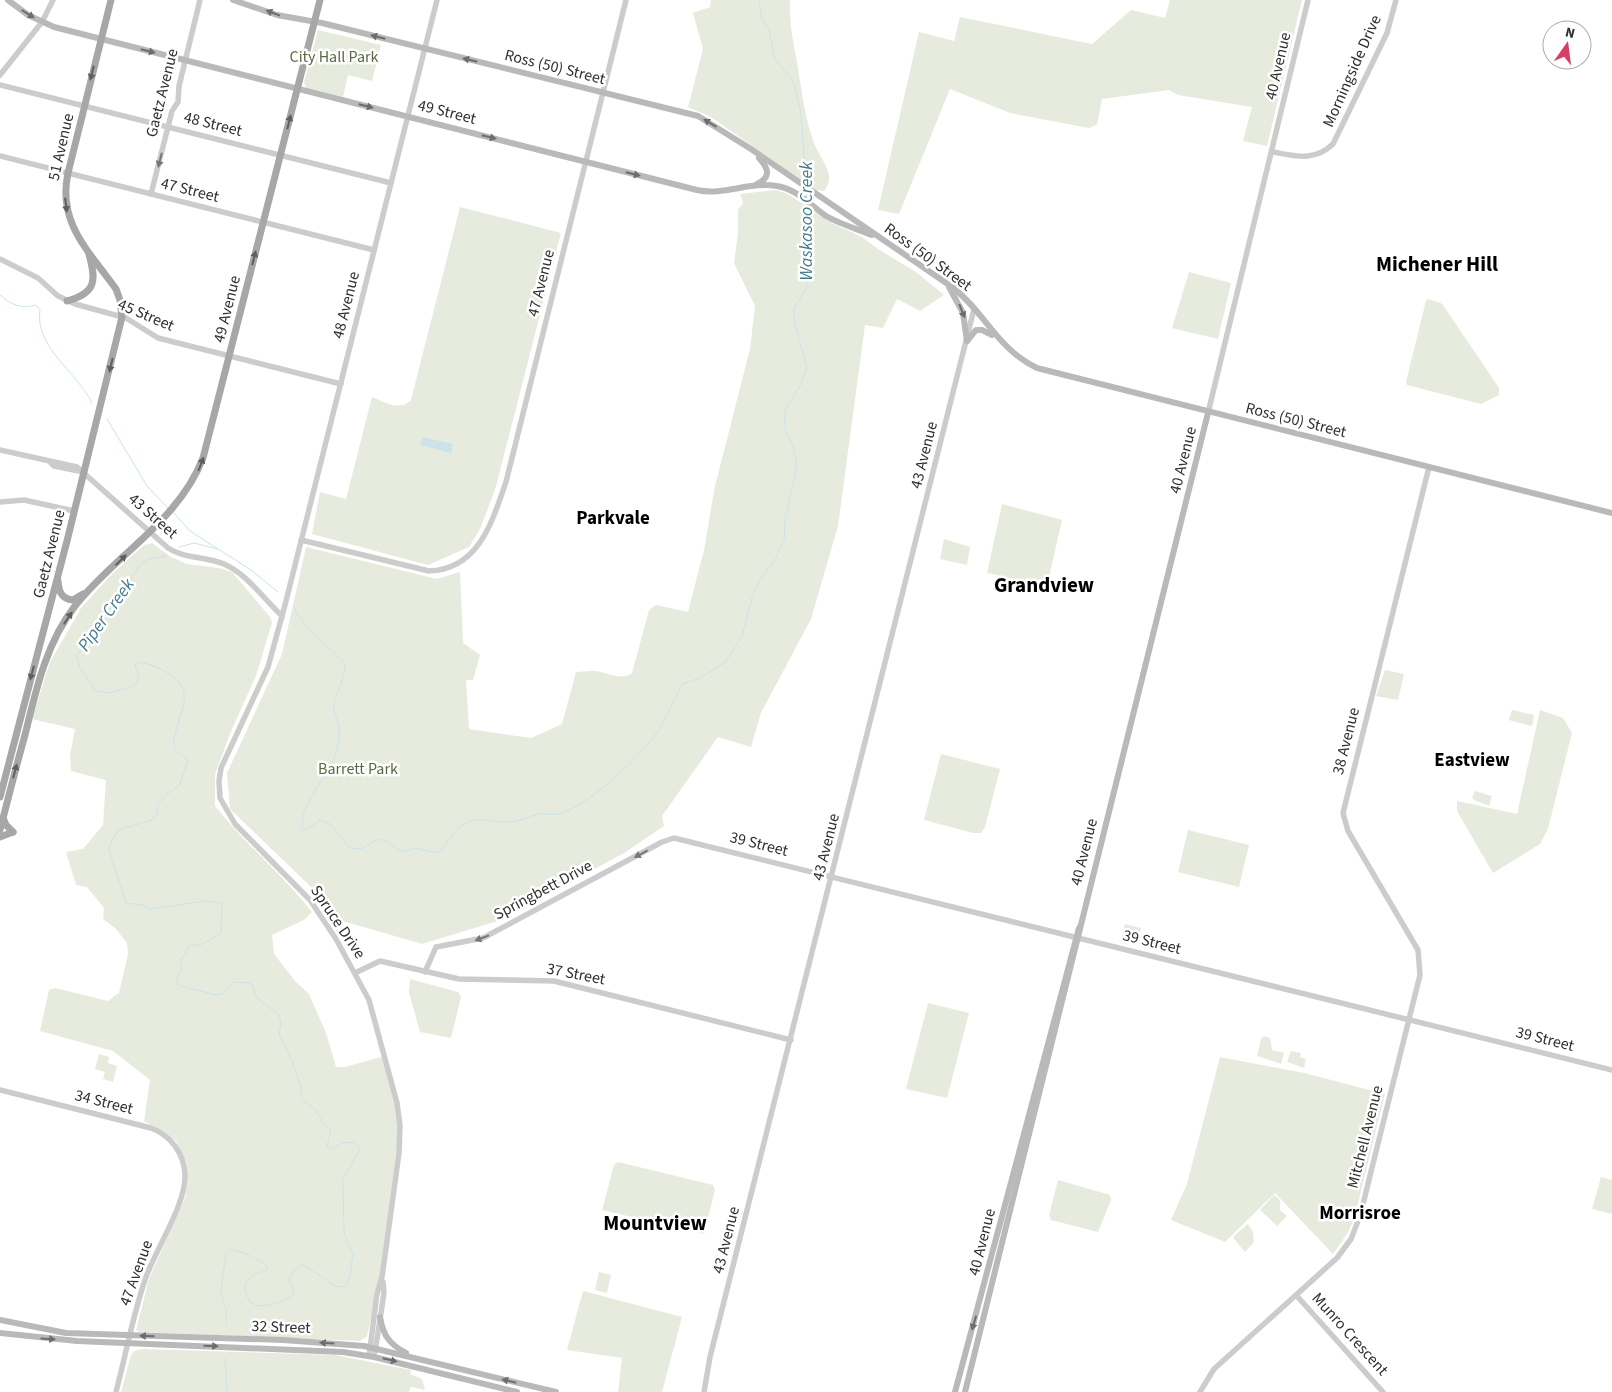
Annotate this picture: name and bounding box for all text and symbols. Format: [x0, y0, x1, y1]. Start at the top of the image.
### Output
one-way arrow [265, 9, 280, 17]
one-way arrow [21, 10, 35, 19]
street label: Morningside Drive [1317, 11, 1387, 131]
north arrow [1542, 20, 1592, 70]
text: N [1563, 23, 1577, 44]
street label: 40 Avenue [1260, 30, 1296, 102]
one-way arrow [370, 33, 385, 41]
street label: Ross (50) Street [502, 44, 608, 90]
street label: Gaetz Avenue [140, 46, 184, 140]
park label: City Hall Park [290, 46, 379, 68]
one-way arrow [141, 47, 156, 55]
one-way arrow [463, 56, 478, 64]
one-way arrow [88, 65, 96, 80]
street label: 49 Street [416, 94, 479, 130]
one-way arrow [359, 102, 374, 110]
street label: 48 Street [182, 106, 245, 142]
street label: 51 Avenue [43, 111, 79, 183]
one-way arrow [285, 115, 293, 130]
one-way arrow [704, 118, 717, 127]
one-way arrow [482, 133, 497, 141]
one-way arrow [155, 153, 163, 168]
water label: Waskasoo Creek [794, 161, 819, 281]
one-way arrow [625, 170, 640, 178]
street label: 47 Street [159, 172, 222, 208]
one-way arrow [62, 197, 70, 213]
street label: Ross (50) Street [880, 218, 977, 297]
street label: 47 Avenue [522, 247, 560, 319]
district label: Michener Hill [1376, 249, 1498, 279]
one-way arrow [250, 250, 258, 265]
street label: 48 Avenue [327, 269, 365, 341]
street label: 49 Avenue [208, 273, 246, 345]
street label: 45 Street [114, 293, 178, 337]
one-way arrow [958, 304, 966, 318]
one-way arrow [107, 357, 115, 372]
street label: Ross (50) Street [1243, 397, 1349, 443]
street label: 43 Avenue [905, 419, 943, 491]
street label: 40 Avenue [1164, 424, 1202, 496]
one-way arrow [197, 456, 205, 471]
street label: 43 Street [123, 488, 183, 544]
district label: Parkvale [576, 505, 650, 532]
street label: Gaetz Avenue [27, 507, 71, 601]
one-way arrow [115, 554, 127, 566]
district label: Grandview [994, 570, 1094, 600]
water label: Piper Creek [72, 573, 141, 657]
one-way arrow [63, 611, 72, 624]
one-way arrow [28, 666, 36, 681]
street label: 38 Avenue [1327, 705, 1365, 777]
district label: Eastview [1434, 747, 1510, 774]
park label: Barrett Park [318, 758, 398, 780]
one-way arrow [12, 763, 20, 778]
street label: 43 Avenue [807, 811, 845, 883]
street label: 40 Avenue [1065, 816, 1103, 888]
street label: 39 Street [728, 826, 791, 862]
one-way arrow [634, 849, 647, 858]
street label: Springbett Drive [490, 855, 596, 925]
street label: Spruce Drive [305, 881, 371, 963]
street label: 39 Street [1121, 924, 1184, 960]
one-way arrow [474, 934, 489, 942]
street label: 37 Street [545, 958, 608, 991]
street label: 39 Street [1514, 1021, 1577, 1057]
street label: Mitchell Avenue [1342, 1083, 1388, 1191]
street label: 34 Street [73, 1084, 136, 1120]
district label: Morrisroe [1319, 1200, 1401, 1227]
street label: 43 Avenue [707, 1204, 745, 1276]
street label: 40 Avenue [963, 1206, 1001, 1278]
district label: Mountview [603, 1208, 707, 1238]
street label: 47 Avenue [114, 1237, 158, 1309]
street label: Munro Crescent [1307, 1288, 1394, 1381]
street label: 32 Street [251, 1315, 312, 1339]
one-way arrow [970, 1315, 978, 1330]
one-way arrow [139, 1332, 155, 1340]
one-way arrow [41, 1336, 57, 1344]
one-way arrow [319, 1338, 335, 1346]
one-way arrow [203, 1343, 219, 1351]
one-way arrow [382, 1356, 397, 1364]
one-way arrow [501, 1377, 516, 1385]

